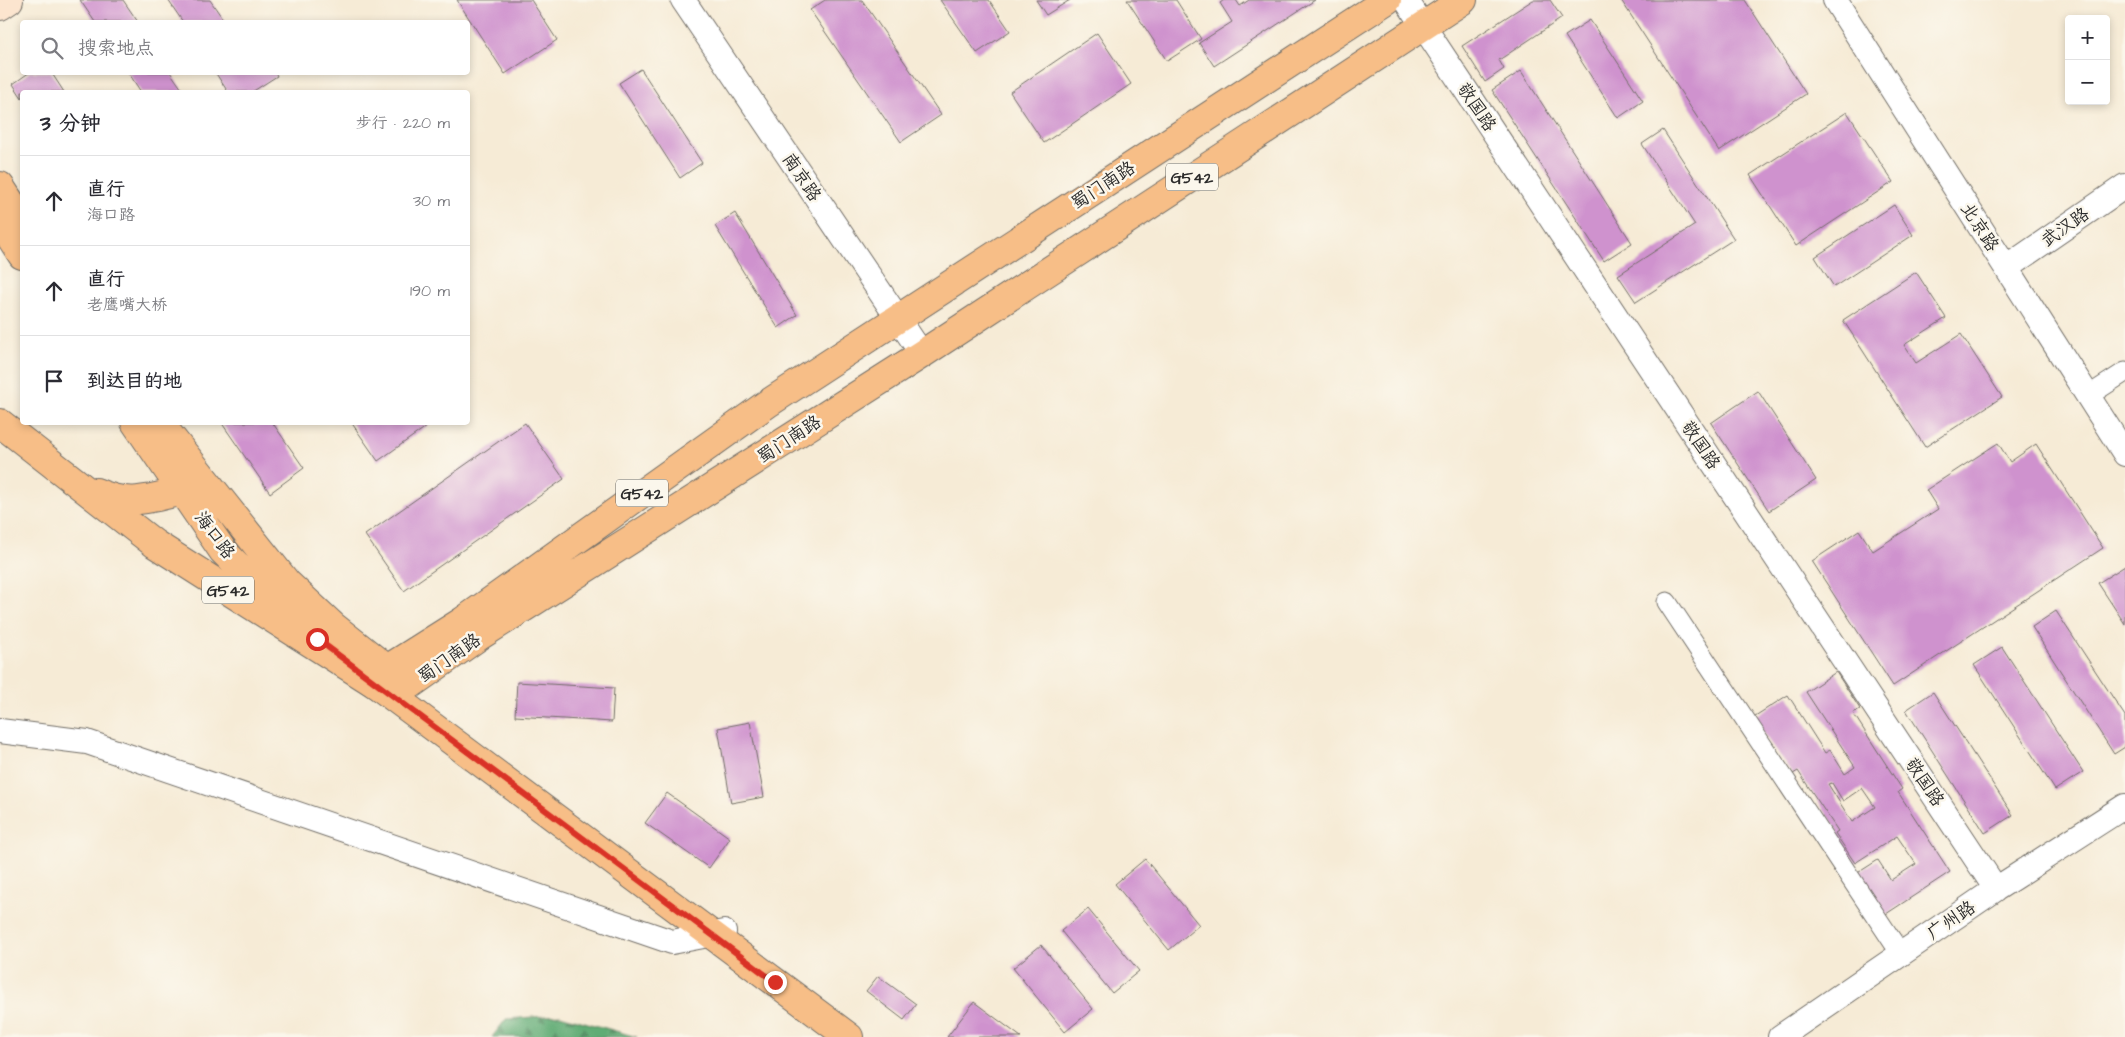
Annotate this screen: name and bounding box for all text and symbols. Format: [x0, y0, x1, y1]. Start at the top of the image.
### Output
map controls [2065, 15, 2110, 105]
button: + [2065, 15, 2110, 60]
search box [20, 20, 470, 75]
icon: search [38, 34, 66, 62]
text: 搜索地点 [78, 35, 154, 62]
button: − [2065, 60, 2110, 105]
street label: 敬国路 [1451, 78, 1502, 137]
text: 3 分钟 [40, 109, 101, 138]
text: 步行 · 220 m [356, 112, 450, 134]
street label: 南京路 [776, 148, 827, 207]
street label: 蜀门南路 [1066, 155, 1140, 216]
road number: G542 [1166, 163, 1218, 190]
text: 直行 [87, 176, 125, 203]
icon: ahead [40, 187, 68, 215]
text: 30 m [413, 190, 450, 212]
street label: 北京路 [1954, 198, 2005, 257]
street label: 武汉路 [2036, 202, 2095, 253]
text: 海口路 [87, 204, 135, 226]
text: 直行 [87, 266, 125, 293]
icon: ahead [40, 277, 68, 305]
text: 190 m [410, 280, 450, 302]
text: 老鹰嘴大桥 [87, 294, 167, 316]
icon: arrive [40, 367, 68, 395]
text: 到达目的地 [87, 368, 182, 395]
street label: 蜀门南路 [752, 409, 826, 470]
street label: 敬国路 [1675, 416, 1726, 475]
road number: G542 [616, 479, 668, 506]
street label: 海口路 [188, 506, 241, 564]
road number: G542 [202, 576, 254, 604]
route start [306, 628, 329, 651]
street label: 蜀门南路 [413, 628, 486, 689]
street label: 敬国路 [1899, 753, 1950, 812]
street label: 广州路 [1922, 895, 1981, 946]
route end [764, 971, 787, 994]

